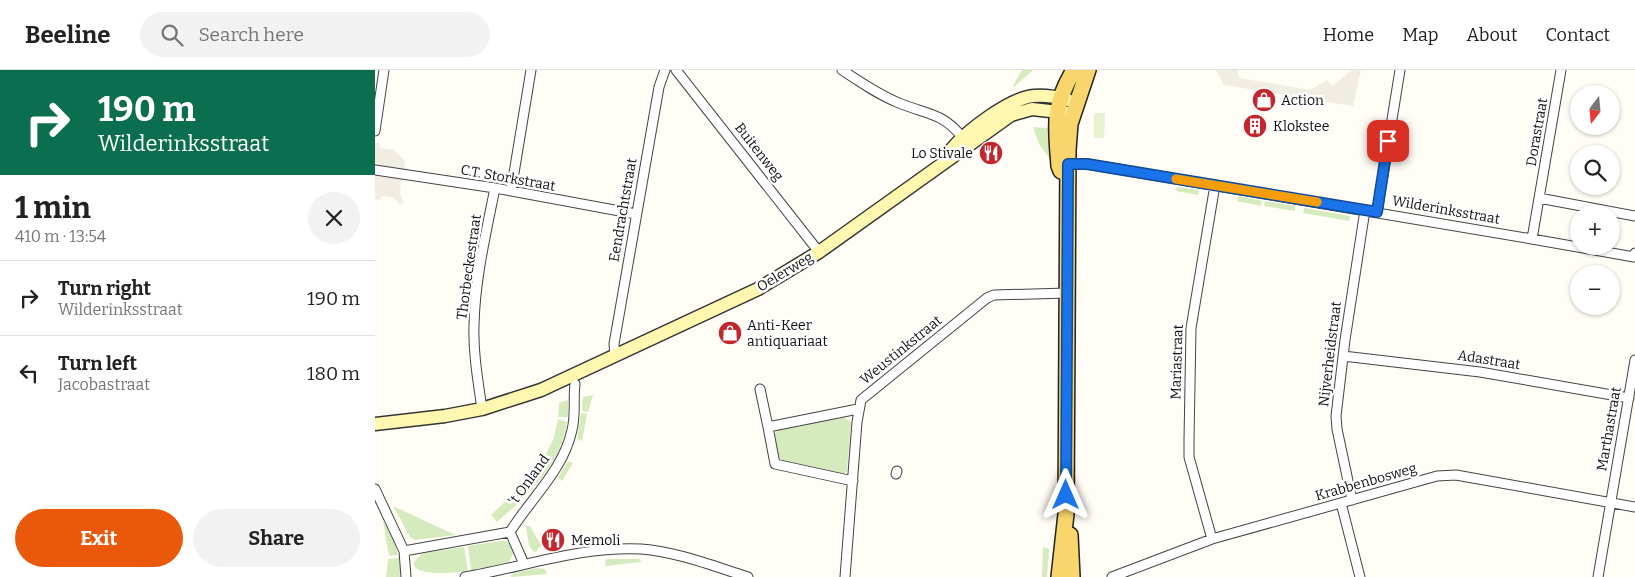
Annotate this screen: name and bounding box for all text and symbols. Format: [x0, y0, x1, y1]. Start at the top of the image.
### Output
search box [140, 12, 490, 57]
text: Beeline [25, 21, 110, 49]
icon: search [158, 21, 186, 49]
text: Search here [198, 23, 304, 46]
text: Home [1323, 24, 1374, 46]
text: Map [1402, 24, 1438, 46]
text: About [1466, 24, 1517, 46]
text: Contact [1545, 24, 1610, 46]
north arrow [1570, 85, 1620, 135]
map controls [1570, 85, 1620, 315]
shop icon: Action [1251, 87, 1277, 113]
text: 190 m [98, 88, 196, 130]
icon: right [15, 90, 80, 155]
place label: Action [1281, 92, 1324, 109]
street label: Dorastraat [1523, 96, 1551, 168]
building icon: Klokstee [1242, 113, 1268, 139]
place label: Klokstee [1273, 118, 1329, 135]
street label: Buitenweg [731, 120, 787, 185]
pin [1367, 120, 1409, 162]
icon: arrive [1374, 127, 1402, 155]
text: Wilderinksstraat [98, 130, 269, 157]
restaurant icon: Lo Stivale [978, 140, 1004, 166]
place label: Lo Stivale [911, 145, 973, 162]
button: search [1570, 145, 1620, 195]
street label: Eendrachtstraat [605, 157, 641, 263]
street label: C.T. Storkstraat [459, 161, 557, 195]
text: 1 min [15, 190, 91, 226]
button: close [308, 192, 360, 244]
street label: Wilderinksstraat [1391, 192, 1501, 228]
button: + [1570, 205, 1620, 255]
street label: Thorbeckestraat [453, 213, 485, 321]
text: 410 m · 13:54 [15, 227, 106, 246]
street label: Oelerweg [754, 249, 816, 295]
button: − [1570, 265, 1620, 315]
text: Turn right [58, 277, 151, 300]
icon: right [15, 284, 43, 312]
text: 190 m [307, 287, 360, 310]
text: Wilderinksstraat [58, 300, 183, 319]
street label: Nijverheidstraat [1315, 300, 1345, 408]
street label: Weustinkstraat [857, 312, 945, 388]
place label: Anti-Keer antiquariaat [747, 317, 828, 350]
shop icon: Anti-Keer antiquariaat [717, 320, 743, 346]
street label: Mariastraat [1167, 324, 1187, 400]
street label: Adastraat [1456, 347, 1522, 373]
text: Turn left [58, 352, 137, 375]
icon: left [15, 359, 43, 387]
text: 180 m [307, 362, 360, 385]
text: Jacobastraat [58, 375, 150, 394]
street label: Marthastraat [1593, 386, 1625, 472]
street label: 't Onland [505, 451, 553, 509]
street label: Krabbenbosweg [1313, 459, 1419, 505]
position arrow [1039, 468, 1091, 520]
button: Exit [15, 509, 183, 567]
button: Share [193, 509, 360, 567]
restaurant icon: Memoli [540, 527, 566, 553]
place label: Memoli [571, 532, 621, 549]

